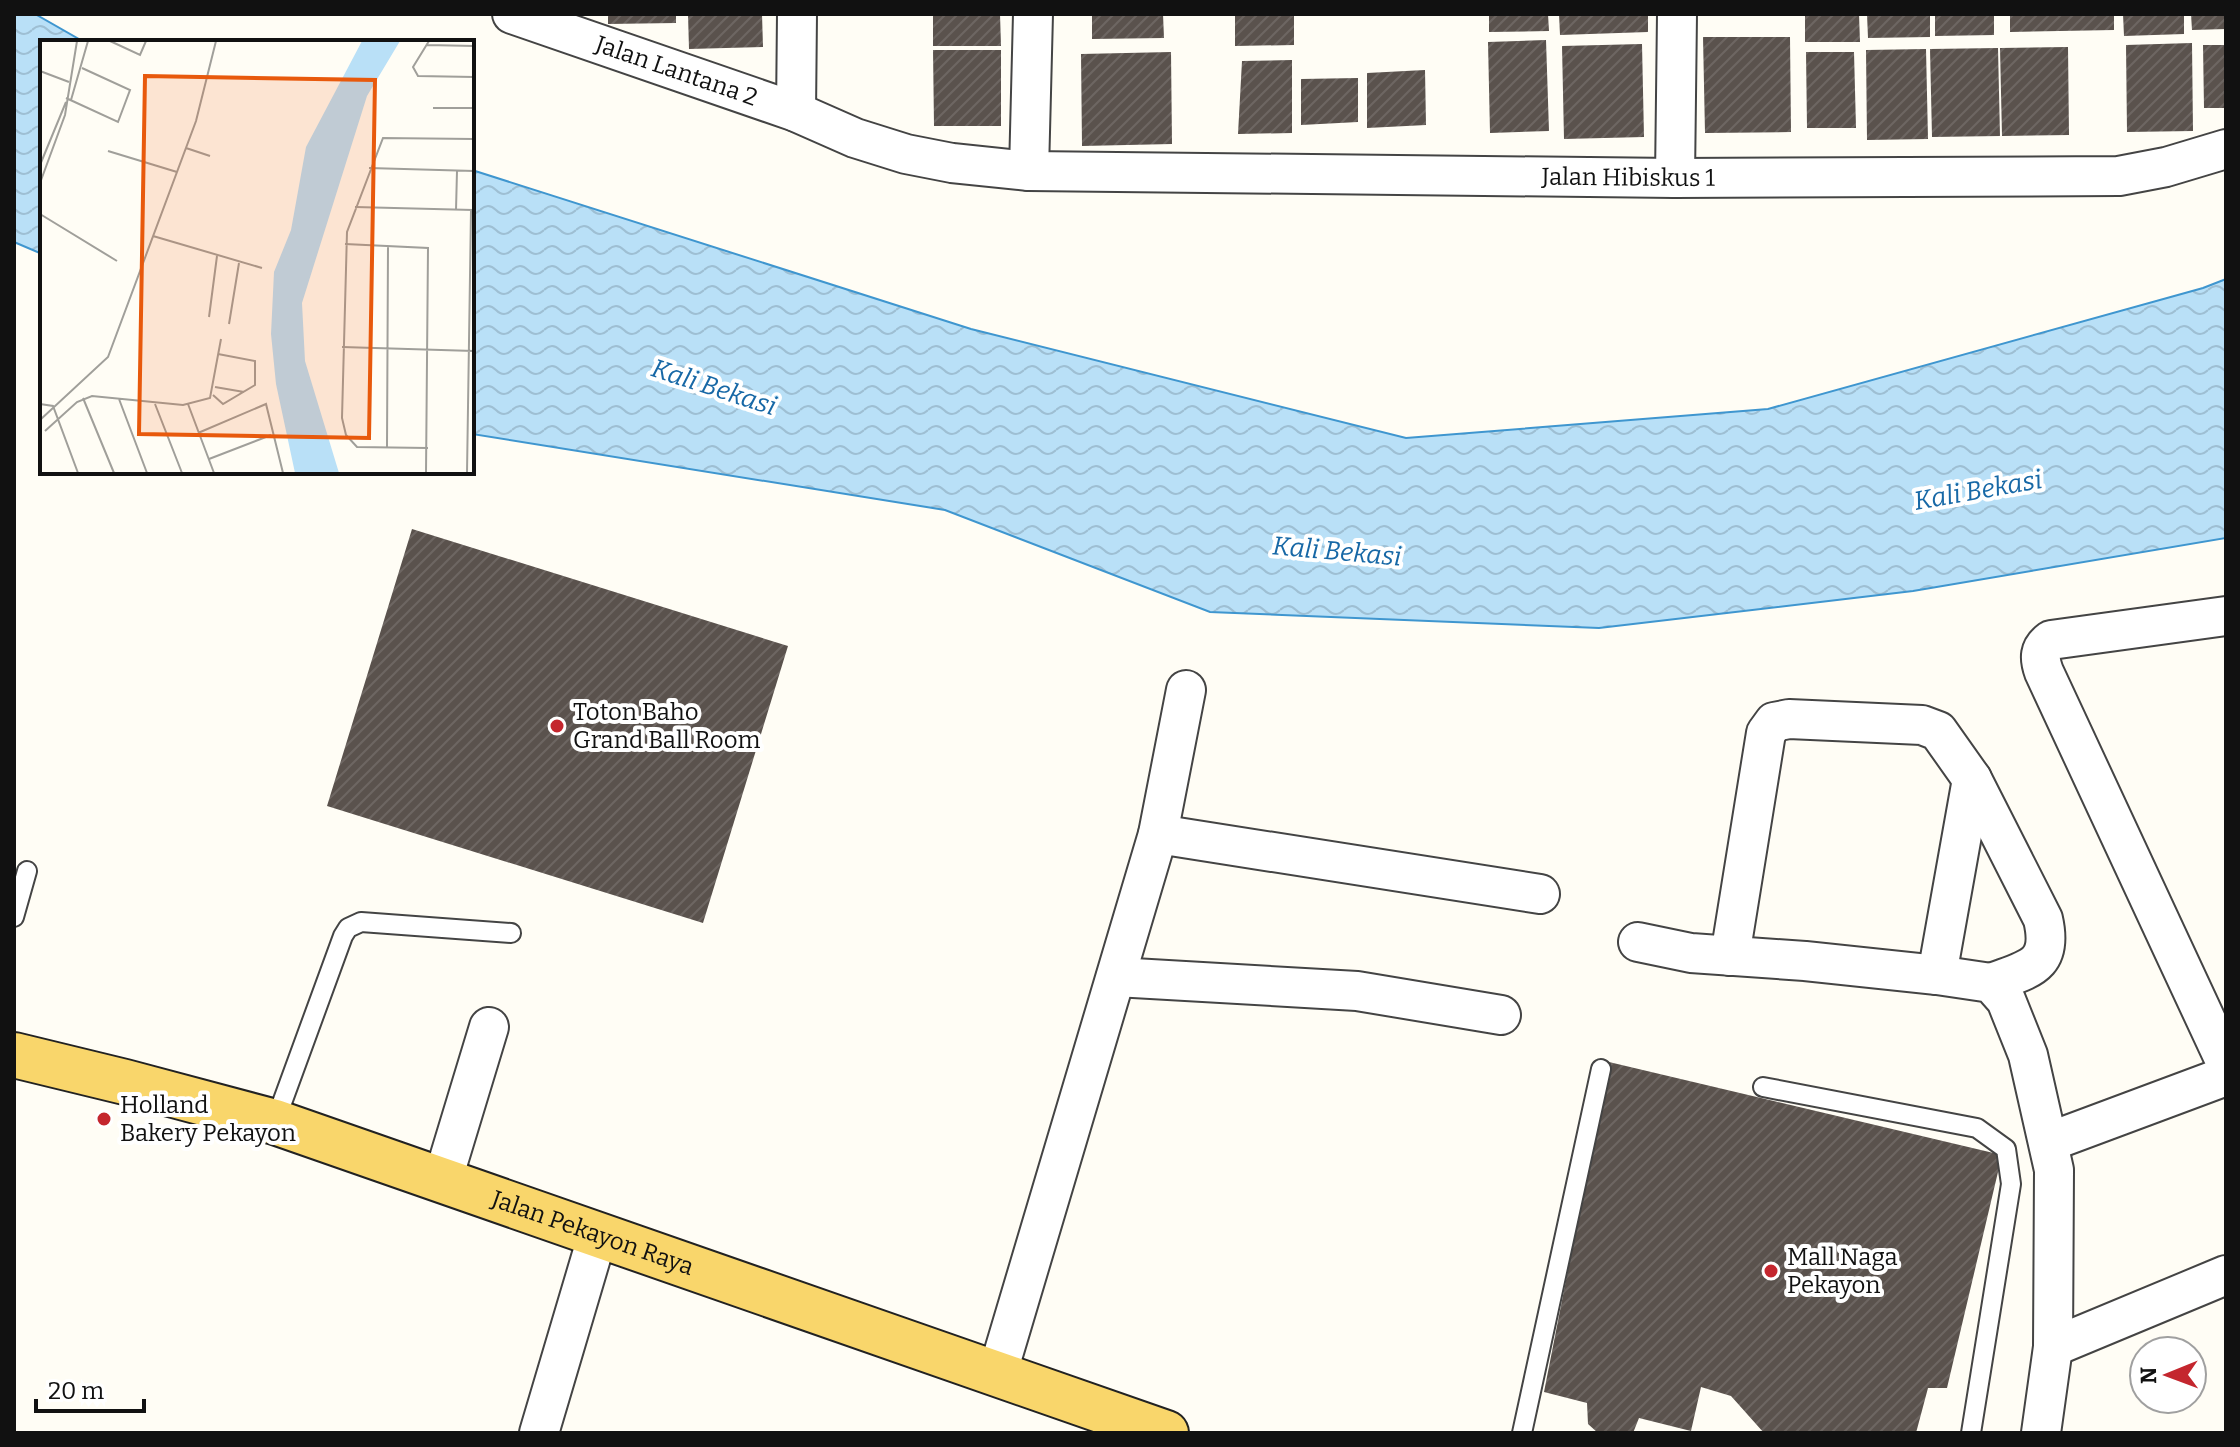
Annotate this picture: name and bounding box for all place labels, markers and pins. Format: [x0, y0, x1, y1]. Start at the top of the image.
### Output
place label: Toton Baho Grand Ball Room [573, 698, 760, 754]
marker: Toton Baho Grand Ball Room [548, 717, 566, 735]
place label: Holland Bakery Pekayon [120, 1091, 296, 1147]
marker: Holland Bakery Pekayon [95, 1110, 113, 1128]
place label: Mall Naga Pekayon [1787, 1243, 1898, 1299]
marker: Mall Naga Pekayon [1762, 1262, 1780, 1280]

